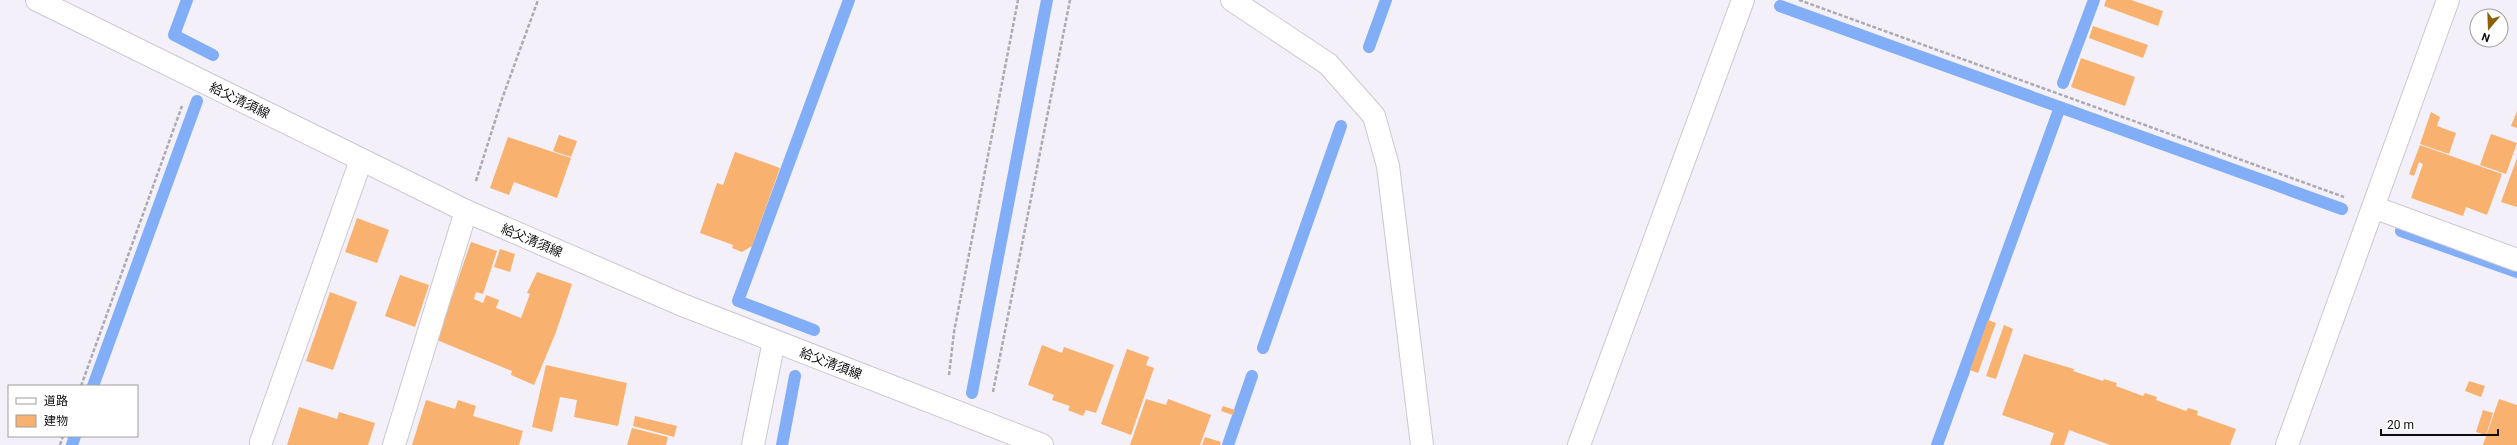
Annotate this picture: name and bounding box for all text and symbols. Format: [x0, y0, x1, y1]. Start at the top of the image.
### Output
north arrow [2469, 8, 2509, 48]
text: N [2480, 29, 2492, 44]
street label: 給父清須線 [207, 79, 272, 121]
street label: 給父清須線 [499, 221, 565, 260]
street label: 給父清須線 [798, 345, 864, 382]
legend [8, 385, 138, 437]
text: 道路 [44, 394, 68, 408]
scale bar [2381, 411, 2498, 437]
text: 建物 [44, 414, 68, 428]
text: 20 m [2387, 418, 2414, 432]

